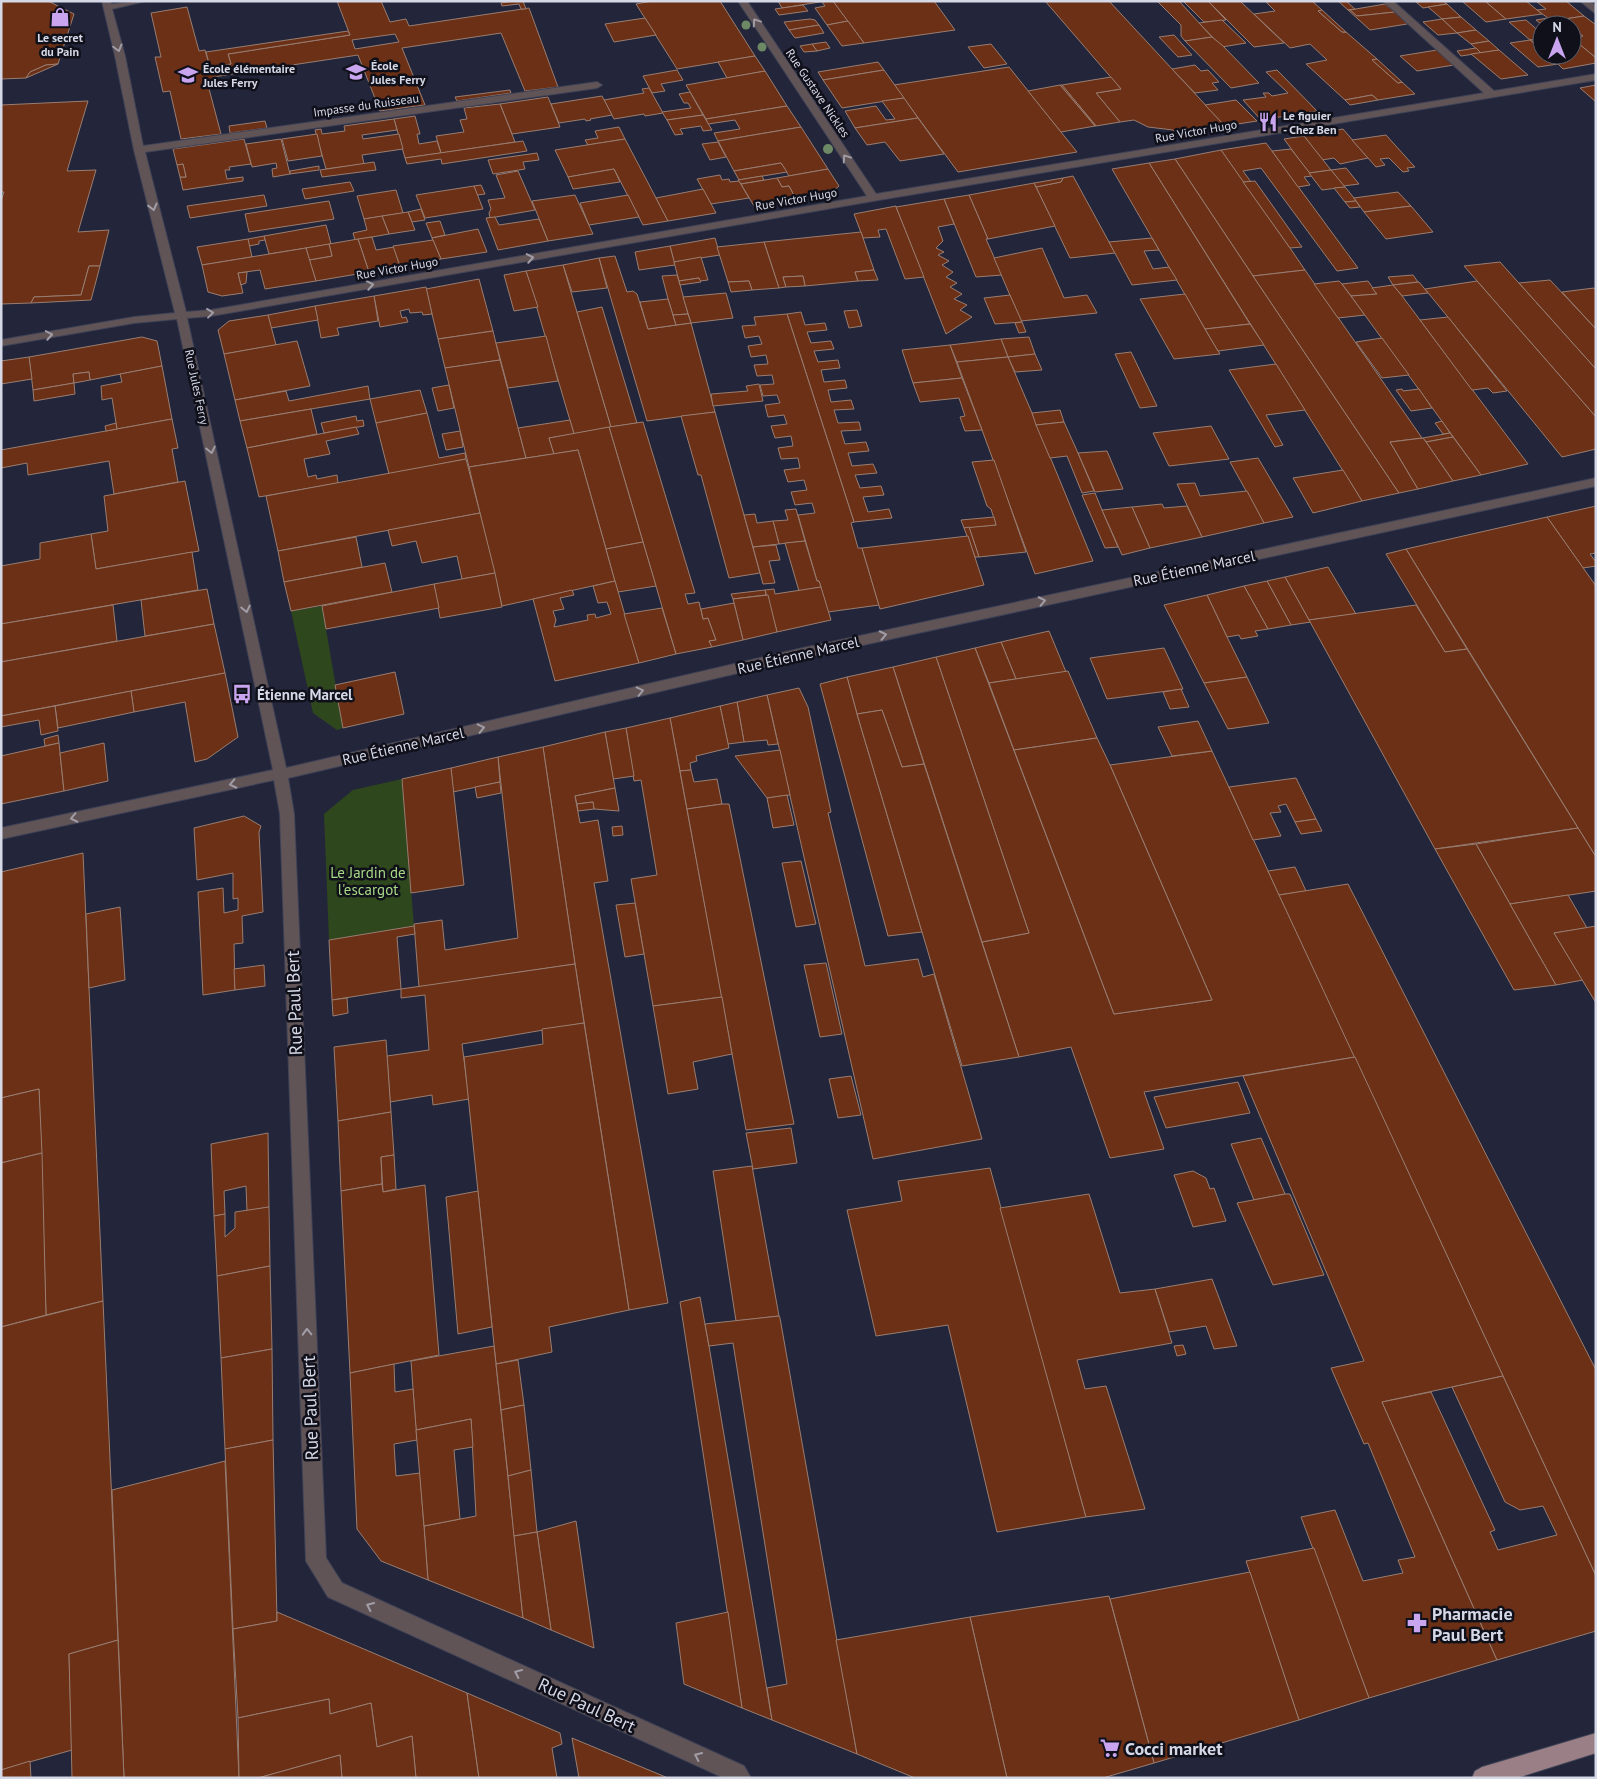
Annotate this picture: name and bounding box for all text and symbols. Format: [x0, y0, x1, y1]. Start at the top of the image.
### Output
shop icon: Le secret du Pain [49, 6, 71, 28]
north arrow [1532, 15, 1582, 65]
text: N [1552, 18, 1562, 36]
one-way arrow [753, 19, 762, 28]
place label: Le secret du Pain [37, 30, 84, 59]
one-way arrow [113, 44, 123, 52]
street label: Rue Gustave Nickles [783, 46, 853, 140]
place label: École Jules Ferry [370, 58, 426, 87]
place label: École élémentaire Jules Ferry [202, 61, 295, 90]
school or university icon: École Jules Ferry [345, 61, 367, 83]
school or university icon: École élémentaire Jules Ferry [177, 64, 199, 86]
street label: Impasse du Ruisseau [312, 90, 420, 120]
place label: Le figuier - Chez Ben [1283, 108, 1336, 137]
restaurant icon: Le figuier - Chez Ben [1257, 111, 1279, 133]
street label: Rue Victor Hugo [1154, 116, 1238, 146]
one-way arrow [843, 154, 852, 163]
street label: Rue Victor Hugo [754, 184, 838, 214]
one-way arrow [147, 203, 158, 211]
street label: Rue Victor Hugo [355, 253, 439, 283]
one-way arrow [526, 253, 535, 263]
one-way arrow [366, 281, 375, 291]
one-way arrow [206, 308, 215, 318]
one-way arrow [45, 330, 54, 340]
street label: Rue Jules Ferry [182, 348, 212, 426]
one-way arrow [205, 446, 216, 455]
street label: Rue Étienne Marcel [1131, 546, 1257, 590]
one-way arrow [1038, 596, 1047, 607]
one-way arrow [240, 604, 251, 613]
one-way arrow [879, 631, 888, 641]
street label: Rue Étienne Marcel [735, 632, 861, 678]
bus stop icon: Étienne Marcel [231, 683, 253, 705]
place label: Étienne Marcel [257, 685, 353, 704]
one-way arrow [635, 686, 644, 697]
street label: Rue Étienne Marcel [340, 723, 466, 769]
one-way arrow [477, 723, 486, 734]
one-way arrow [228, 778, 237, 789]
one-way arrow [69, 812, 78, 823]
park label: Le Jardin de l'escargot [330, 863, 406, 899]
street label: Rue Paul Bert [281, 950, 307, 1056]
one-way arrow [302, 1328, 313, 1336]
street label: Rue Paul Bert [297, 1355, 323, 1461]
one-way arrow [366, 1601, 375, 1612]
place label: Pharmacie Paul Bert [1432, 1602, 1513, 1646]
pharmacy icon: Pharmacie Paul Bert [1406, 1612, 1428, 1634]
one-way arrow [514, 1669, 523, 1680]
street label: Rue Paul Bert [535, 1672, 639, 1738]
supermarket icon: Cocci market [1099, 1737, 1121, 1759]
place label: Cocci market [1125, 1737, 1223, 1760]
one-way arrow [694, 1751, 703, 1762]

